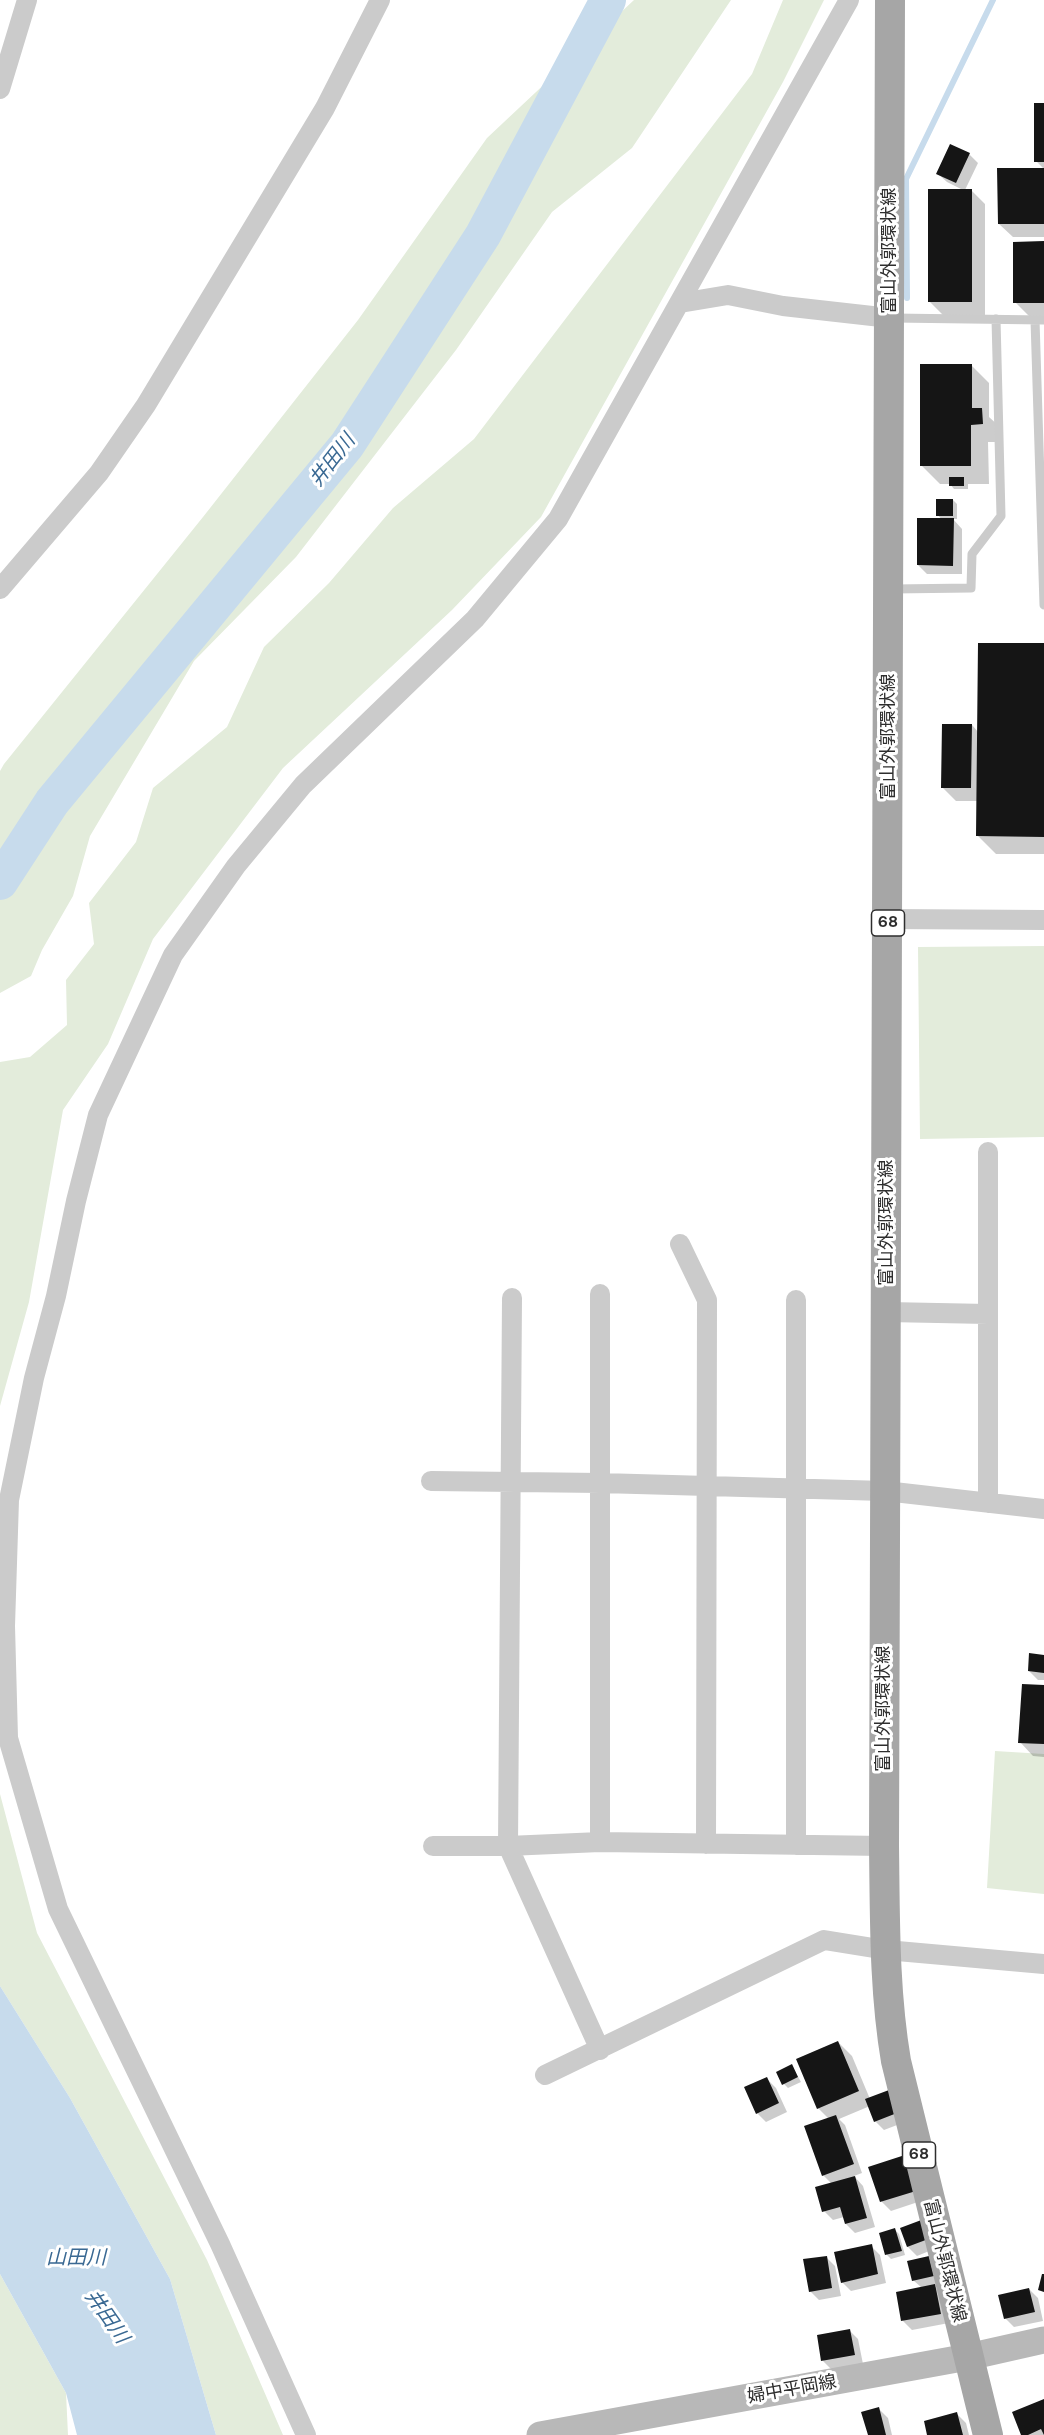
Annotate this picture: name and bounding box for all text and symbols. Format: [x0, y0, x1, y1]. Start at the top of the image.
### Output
street label: 富山外郭環状線 [879, 188, 901, 314]
water label: 井田川 [305, 430, 361, 492]
street label: 富山外郭環状線 [878, 674, 900, 800]
road number: 68 [872, 910, 904, 936]
street label: 富山外郭環状線 [876, 1160, 898, 1286]
street label: 富山外郭環状線 [873, 1646, 895, 1772]
road number: 68 [902, 2142, 936, 2168]
street label: 富山外郭環状線 [918, 2197, 970, 2325]
water label: 山田川 [46, 2247, 106, 2271]
water label: 井田川 [79, 2286, 133, 2348]
street label: 婦中平岡線 [746, 2372, 838, 2408]

